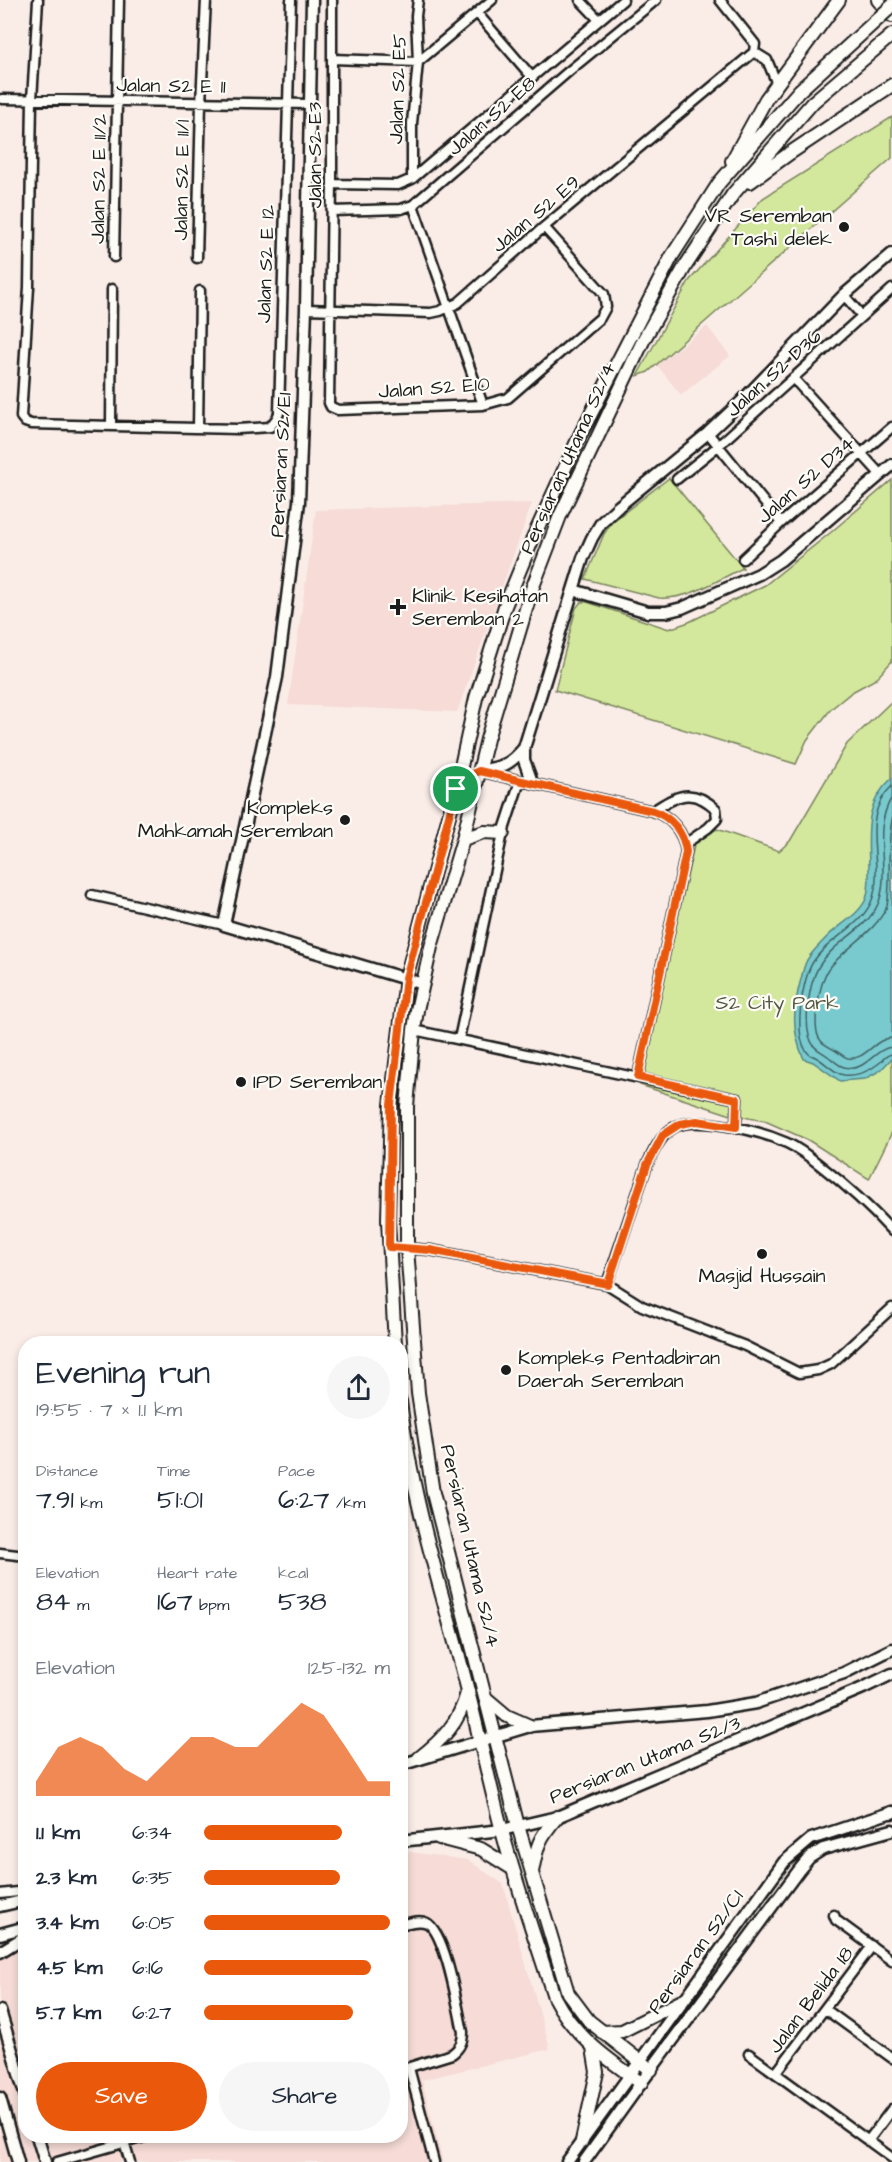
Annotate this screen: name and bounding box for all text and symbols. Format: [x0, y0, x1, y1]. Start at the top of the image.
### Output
street label: Jalan S2 E5 [382, 33, 414, 145]
street label: Jalan S2 E8 [442, 70, 542, 162]
street label: Jalan S2 E 11 [116, 71, 226, 101]
street label: Jalan S2 E3 [301, 102, 329, 208]
street label: Jalan S2 E 11/2 [84, 113, 114, 244]
street label: Jalan S2 E 11/1 [167, 119, 197, 241]
street label: Jalan S2 E9 [486, 169, 586, 259]
place label: VR Seremban Tashi delek [705, 202, 832, 253]
street label: Jalan S2 E 12 [250, 204, 282, 324]
marker: VR Seremban Tashi delek [837, 220, 851, 234]
street label: Jalan S2 D36 [720, 322, 828, 424]
street label: Persiaran Utama S2/4 [513, 357, 623, 558]
street label: Jalan S2 E10 [377, 370, 491, 406]
street label: Persiaran S2/E1 [263, 391, 299, 538]
street label: Jalan S2 D34 [751, 429, 861, 530]
place label: Klinik Kesihatan Seremban 2 [412, 582, 548, 633]
marker: Klinik Kesihatan Seremban 2 [389, 598, 407, 616]
pin [430, 763, 481, 814]
icon: arrive [439, 772, 472, 805]
place label: Kompleks Mahkamah Seremban [138, 794, 333, 845]
marker: Kompleks Mahkamah Seremban [338, 813, 352, 827]
park label: S2 City Park [716, 989, 838, 1018]
place label: IPD Seremban [253, 1068, 382, 1096]
marker: IPD Seremban [234, 1075, 248, 1089]
marker: Masjid Hussain [755, 1247, 769, 1261]
place label: Masjid Hussain [698, 1262, 826, 1290]
place label: Kompleks Pentadbiran Daerah Seremban [518, 1344, 720, 1395]
text: Evening run [36, 1350, 210, 1396]
button: share [327, 1356, 390, 1419]
marker: Kompleks Pentadbiran Daerah Seremban [499, 1363, 513, 1377]
text: 19:55 · 7 × 1.1 km [36, 1396, 182, 1424]
street label: Persiaran Utama S2/4 [433, 1442, 507, 1651]
text: Distance [36, 1460, 98, 1482]
text: Time [157, 1460, 191, 1482]
text: Pace [278, 1460, 315, 1482]
text: 7.91 [36, 1482, 74, 1518]
text: 51:01 [157, 1482, 203, 1518]
text: 6:27 [278, 1482, 330, 1518]
text: km [74, 1492, 102, 1514]
text: /km [330, 1492, 366, 1514]
text: Elevation [36, 1562, 99, 1584]
text: Heart rate [157, 1562, 237, 1584]
text: kcal [278, 1562, 309, 1584]
text: 84 [36, 1584, 71, 1620]
text: 167 [157, 1584, 193, 1620]
text: 538 [278, 1584, 327, 1620]
text: m [71, 1594, 89, 1616]
text: bpm [193, 1594, 229, 1616]
text: Elevation [36, 1654, 115, 1682]
text: 125–132 m [308, 1654, 390, 1682]
street label: Persiaran Utama S2/3 [545, 1709, 745, 1811]
text: 1.1 km [36, 1819, 80, 1847]
text: 6:34 [132, 1819, 172, 1847]
text: 2.3 km [36, 1864, 96, 1892]
text: 6:35 [132, 1864, 172, 1892]
street label: Persiaran S2/C1 [641, 1884, 751, 2020]
text: 3.4 km [36, 1909, 98, 1937]
text: 6:05 [132, 1909, 175, 1937]
street label: Jalan Belida 18 [762, 1941, 860, 2059]
text: 4.5 km [36, 1954, 102, 1982]
text: 6:16 [132, 1954, 163, 1982]
text: 5.7 km [36, 1999, 101, 2027]
text: 6:27 [132, 1999, 172, 2027]
button: Save [36, 2062, 207, 2131]
button: Share [219, 2062, 390, 2131]

